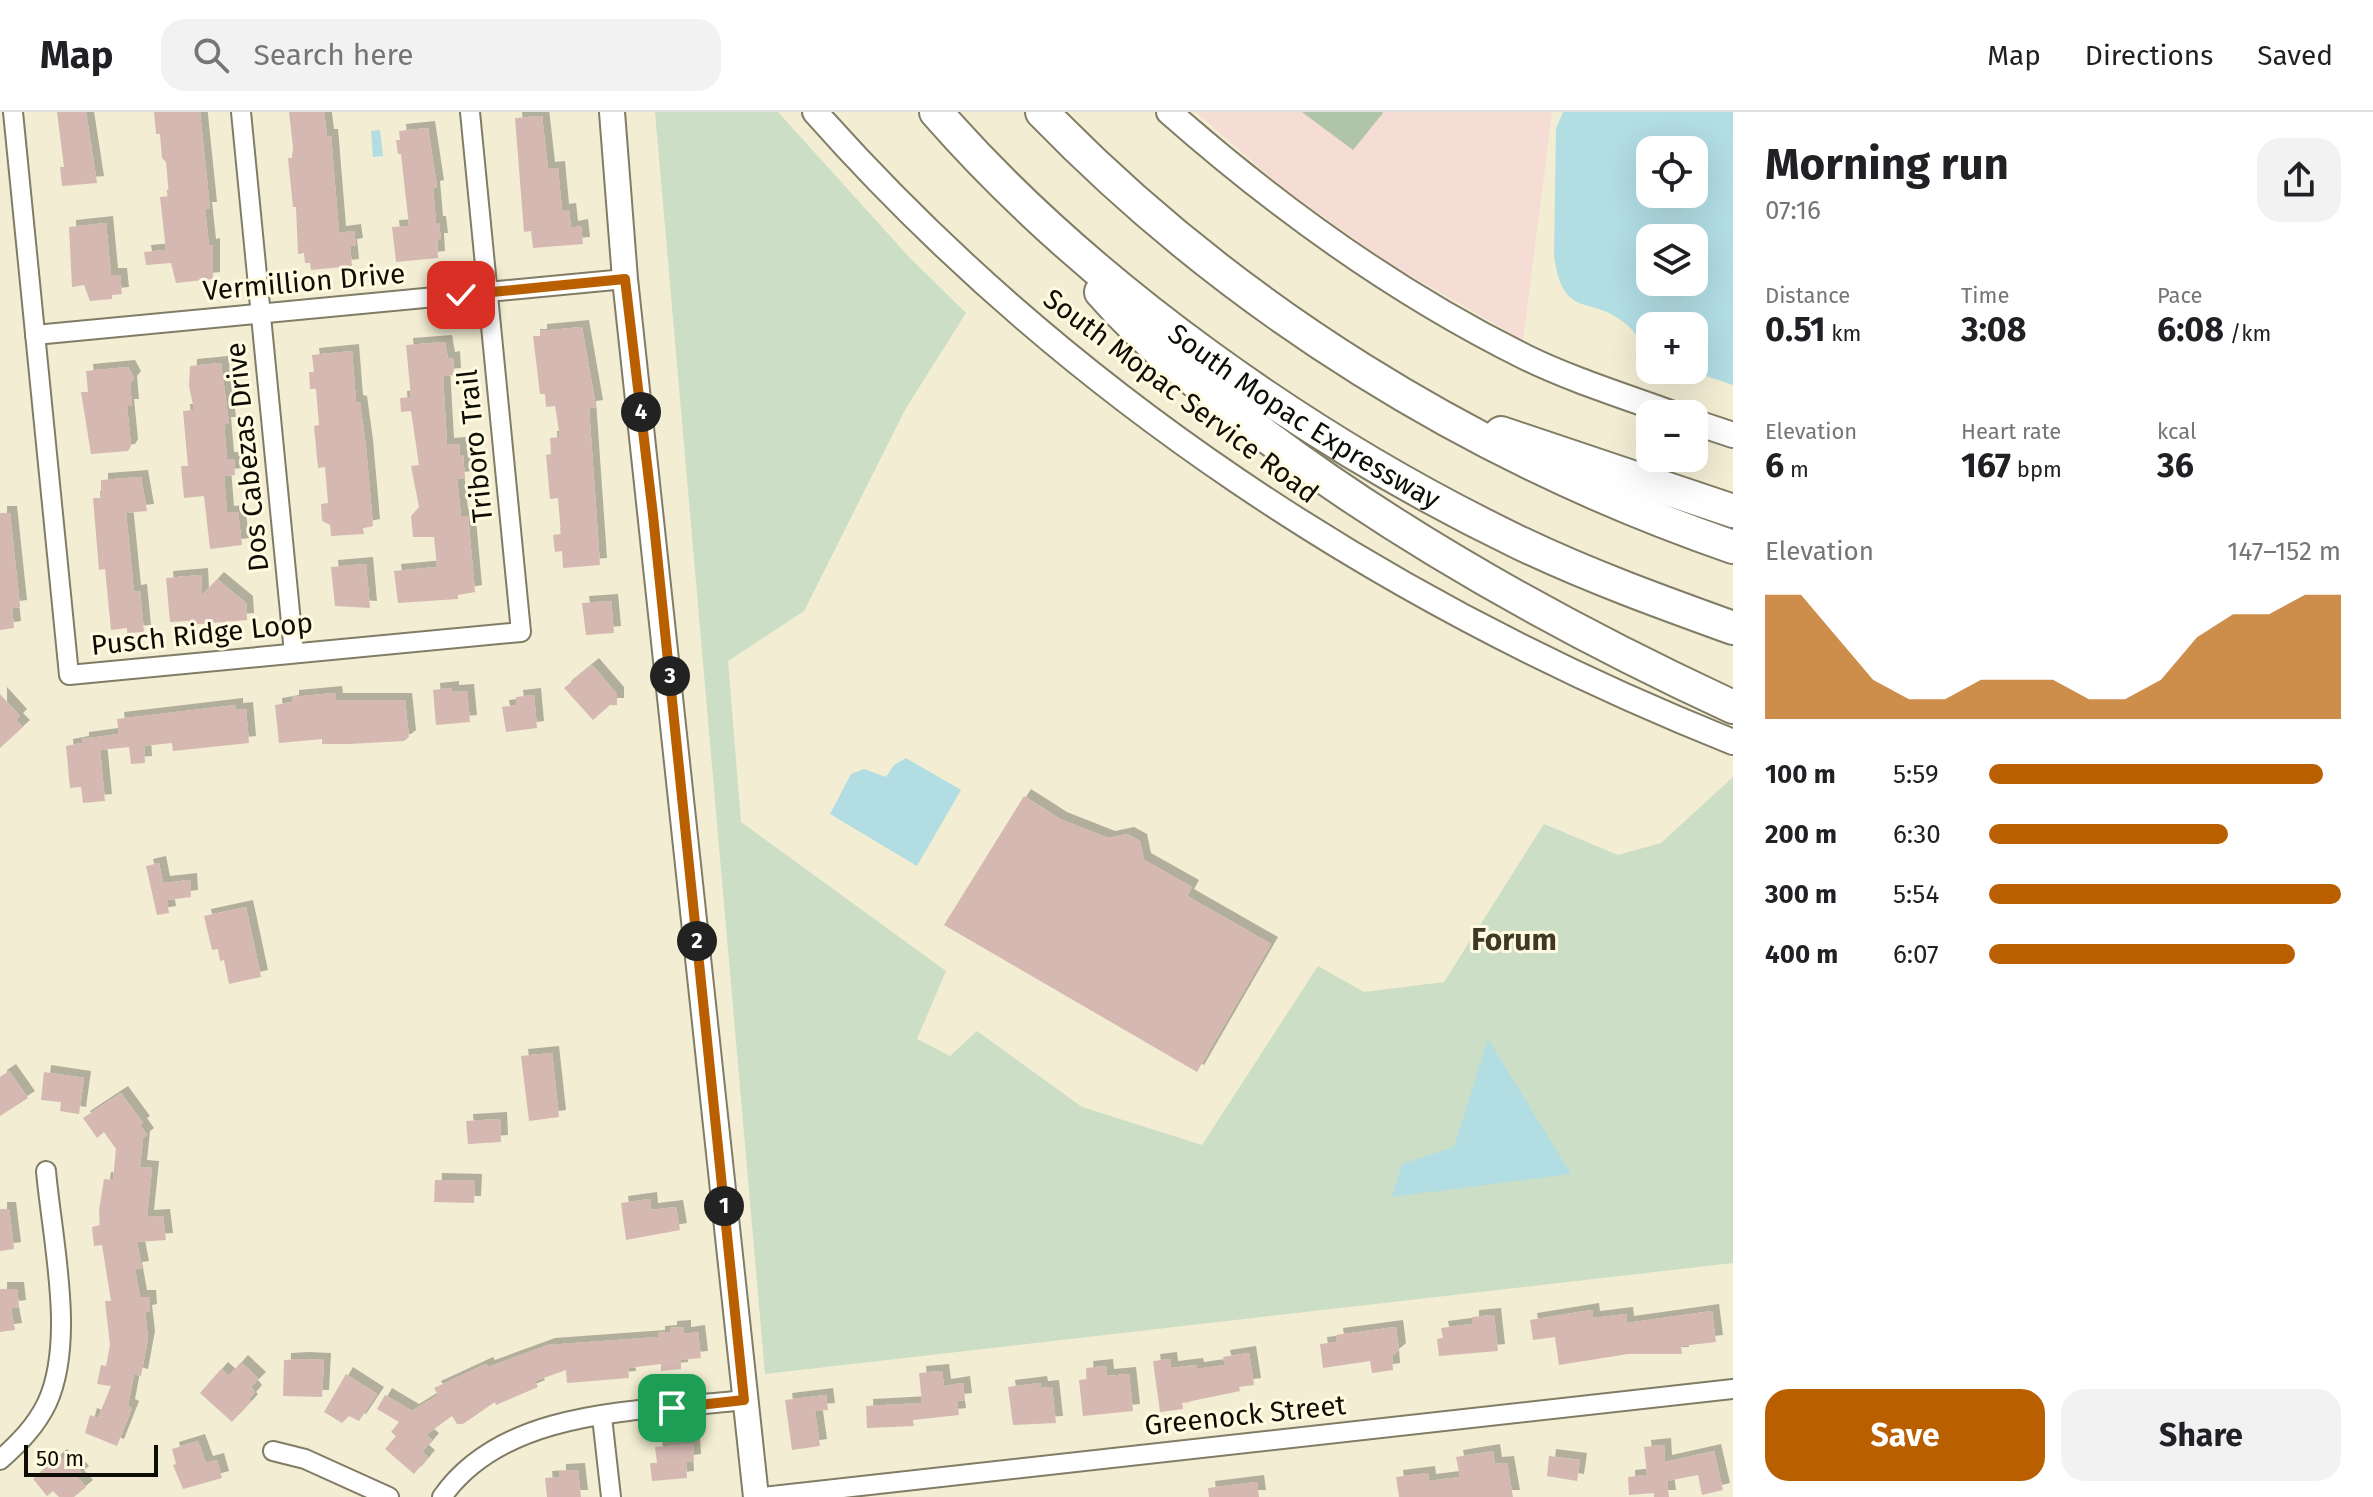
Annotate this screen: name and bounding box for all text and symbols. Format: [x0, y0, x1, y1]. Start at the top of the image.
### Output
search box [161, 19, 721, 91]
text: Map [40, 32, 113, 78]
icon: search [189, 33, 233, 77]
text: Search here [253, 37, 414, 73]
text: Map [1987, 39, 2041, 72]
text: Directions [2085, 39, 2213, 72]
text: Saved [2257, 39, 2333, 72]
map controls [1636, 136, 1708, 472]
button: locate [1636, 136, 1708, 208]
text: Morning run [1765, 138, 2009, 191]
button: share [2257, 138, 2341, 222]
text: 07:16 [1765, 195, 1821, 226]
button: layers [1636, 224, 1708, 296]
street label: Vermillion Drive [201, 257, 407, 307]
pin [427, 261, 495, 329]
icon: check [439, 273, 483, 317]
street label: South Mopac Service Road [1037, 282, 1325, 510]
text: Distance [1765, 282, 1850, 309]
text: Time [1961, 282, 2009, 309]
text: Pace [2157, 282, 2203, 309]
text: 0.51 [1765, 309, 1825, 350]
text: 3:08 [1961, 309, 2026, 350]
text: 6:08 [2157, 309, 2224, 350]
button: + [1636, 312, 1708, 384]
street label: South Mopac Expressway [1162, 316, 1446, 516]
text: km [1825, 320, 1861, 347]
text: /km [2224, 320, 2271, 347]
street label: Dos Cabezas Drive [219, 341, 275, 573]
street label: Triboro Trail [451, 368, 499, 524]
pin: 4 [621, 392, 661, 432]
text: 4 [635, 398, 647, 425]
button: − [1636, 400, 1708, 472]
text: Elevation [1765, 418, 1857, 445]
text: Heart rate [1961, 418, 2061, 445]
text: kcal [2157, 418, 2197, 445]
text: 6 [1765, 445, 1784, 486]
text: 167 [1961, 445, 2011, 486]
text: 36 [2157, 445, 2194, 486]
text: m [1784, 456, 1809, 483]
text: bpm [2011, 456, 2062, 483]
text: Elevation [1765, 536, 1874, 567]
text: 147–152 m [2227, 536, 2341, 567]
street label: Pusch Ridge Loop [89, 606, 315, 662]
pin: 3 [650, 656, 690, 696]
text: 3 [664, 662, 676, 689]
text: 100 m [1765, 759, 1836, 790]
text: 5:59 [1893, 759, 1939, 790]
text: 200 m [1765, 819, 1837, 850]
text: 6:30 [1893, 819, 1941, 850]
text: 300 m [1765, 879, 1837, 910]
text: 5:54 [1893, 879, 1939, 910]
pin: 2 [677, 921, 717, 961]
district label: Forum [1471, 922, 1557, 958]
text: 2 [691, 927, 703, 954]
text: 400 m [1765, 939, 1838, 970]
text: 6:07 [1893, 939, 1939, 970]
pin: 1 [704, 1186, 744, 1226]
text: 1 [719, 1192, 729, 1219]
pin [638, 1374, 706, 1442]
icon: arrive [650, 1386, 694, 1430]
street label: Greenock Street [1143, 1388, 1348, 1442]
button: Save [1765, 1389, 2045, 1481]
button: Share [2061, 1389, 2341, 1481]
scale bar [24, 1441, 158, 1477]
text: 50 m [36, 1445, 84, 1472]

